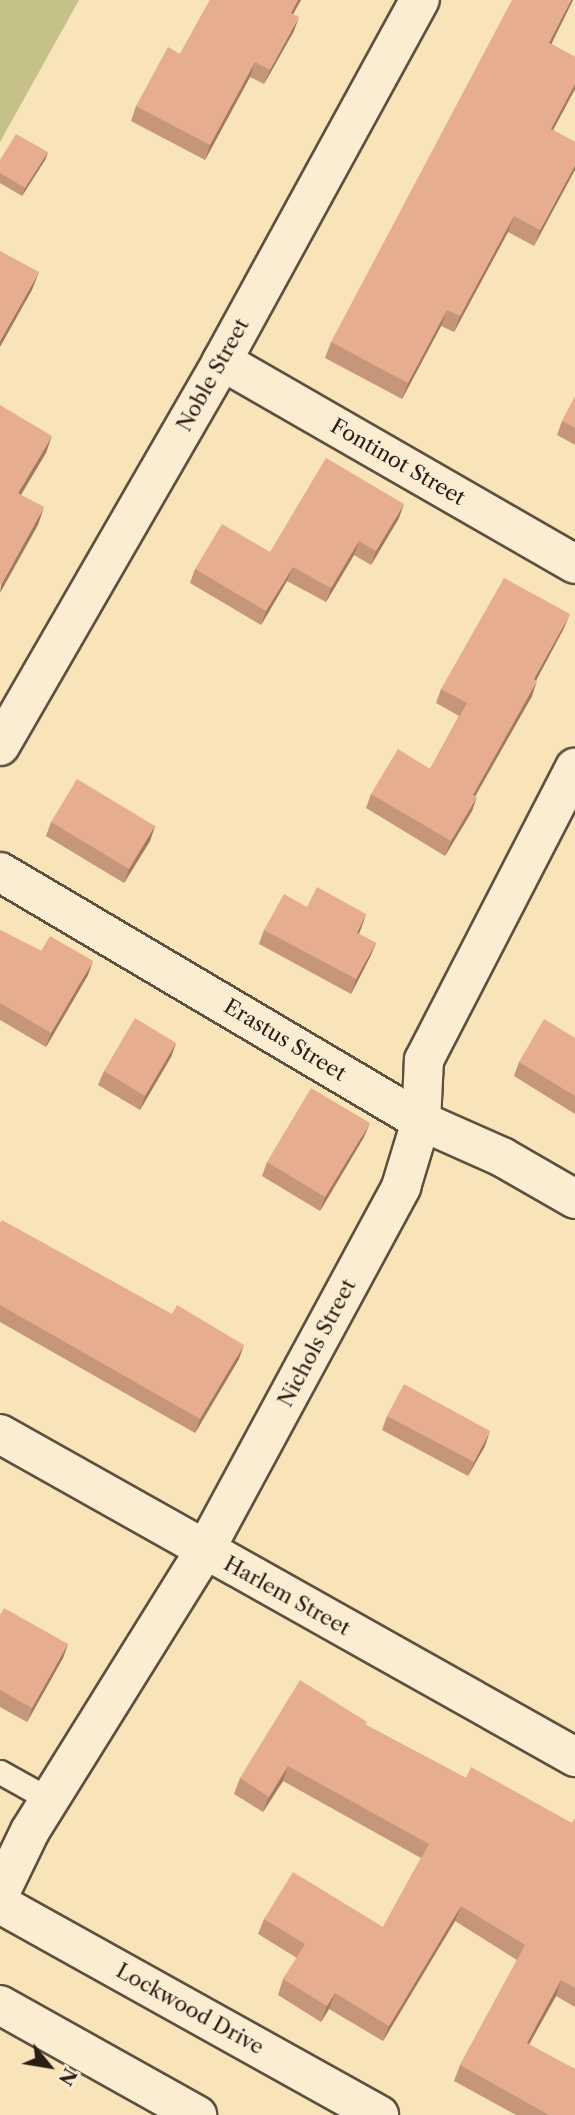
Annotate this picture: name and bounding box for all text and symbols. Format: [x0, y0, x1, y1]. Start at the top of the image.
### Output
street label: Noble Street [172, 314, 254, 436]
street label: Fontinot Street [326, 413, 470, 511]
street label: Erastus Street [219, 994, 351, 1086]
street label: Nichols Street [273, 1275, 361, 1411]
street label: Harlem Street [219, 1551, 355, 1641]
street label: Lockwood Drive [112, 1958, 268, 2060]
north arrow [14, 2031, 84, 2101]
text: N [54, 2064, 82, 2090]

